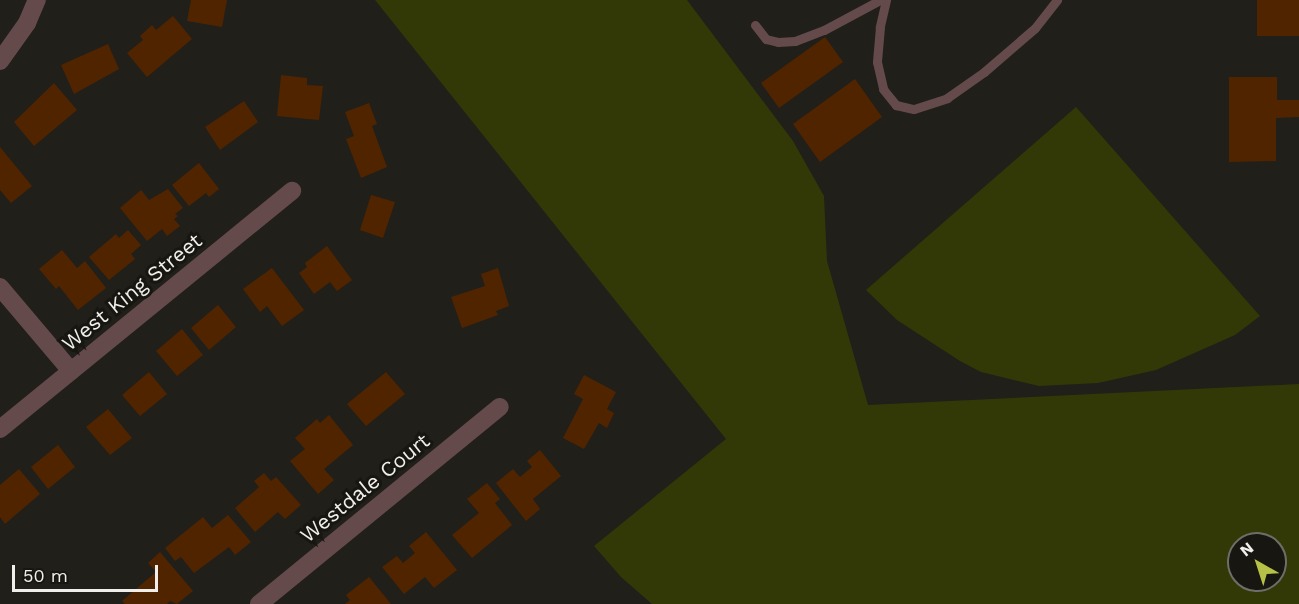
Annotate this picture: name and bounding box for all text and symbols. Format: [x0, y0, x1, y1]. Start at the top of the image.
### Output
street label: West King Street [57, 228, 207, 356]
street label: Westdale Court [295, 428, 435, 548]
north arrow [1227, 532, 1287, 592]
text: N [1236, 538, 1257, 560]
scale bar [15, 553, 160, 591]
text: 50 m [23, 565, 68, 586]

